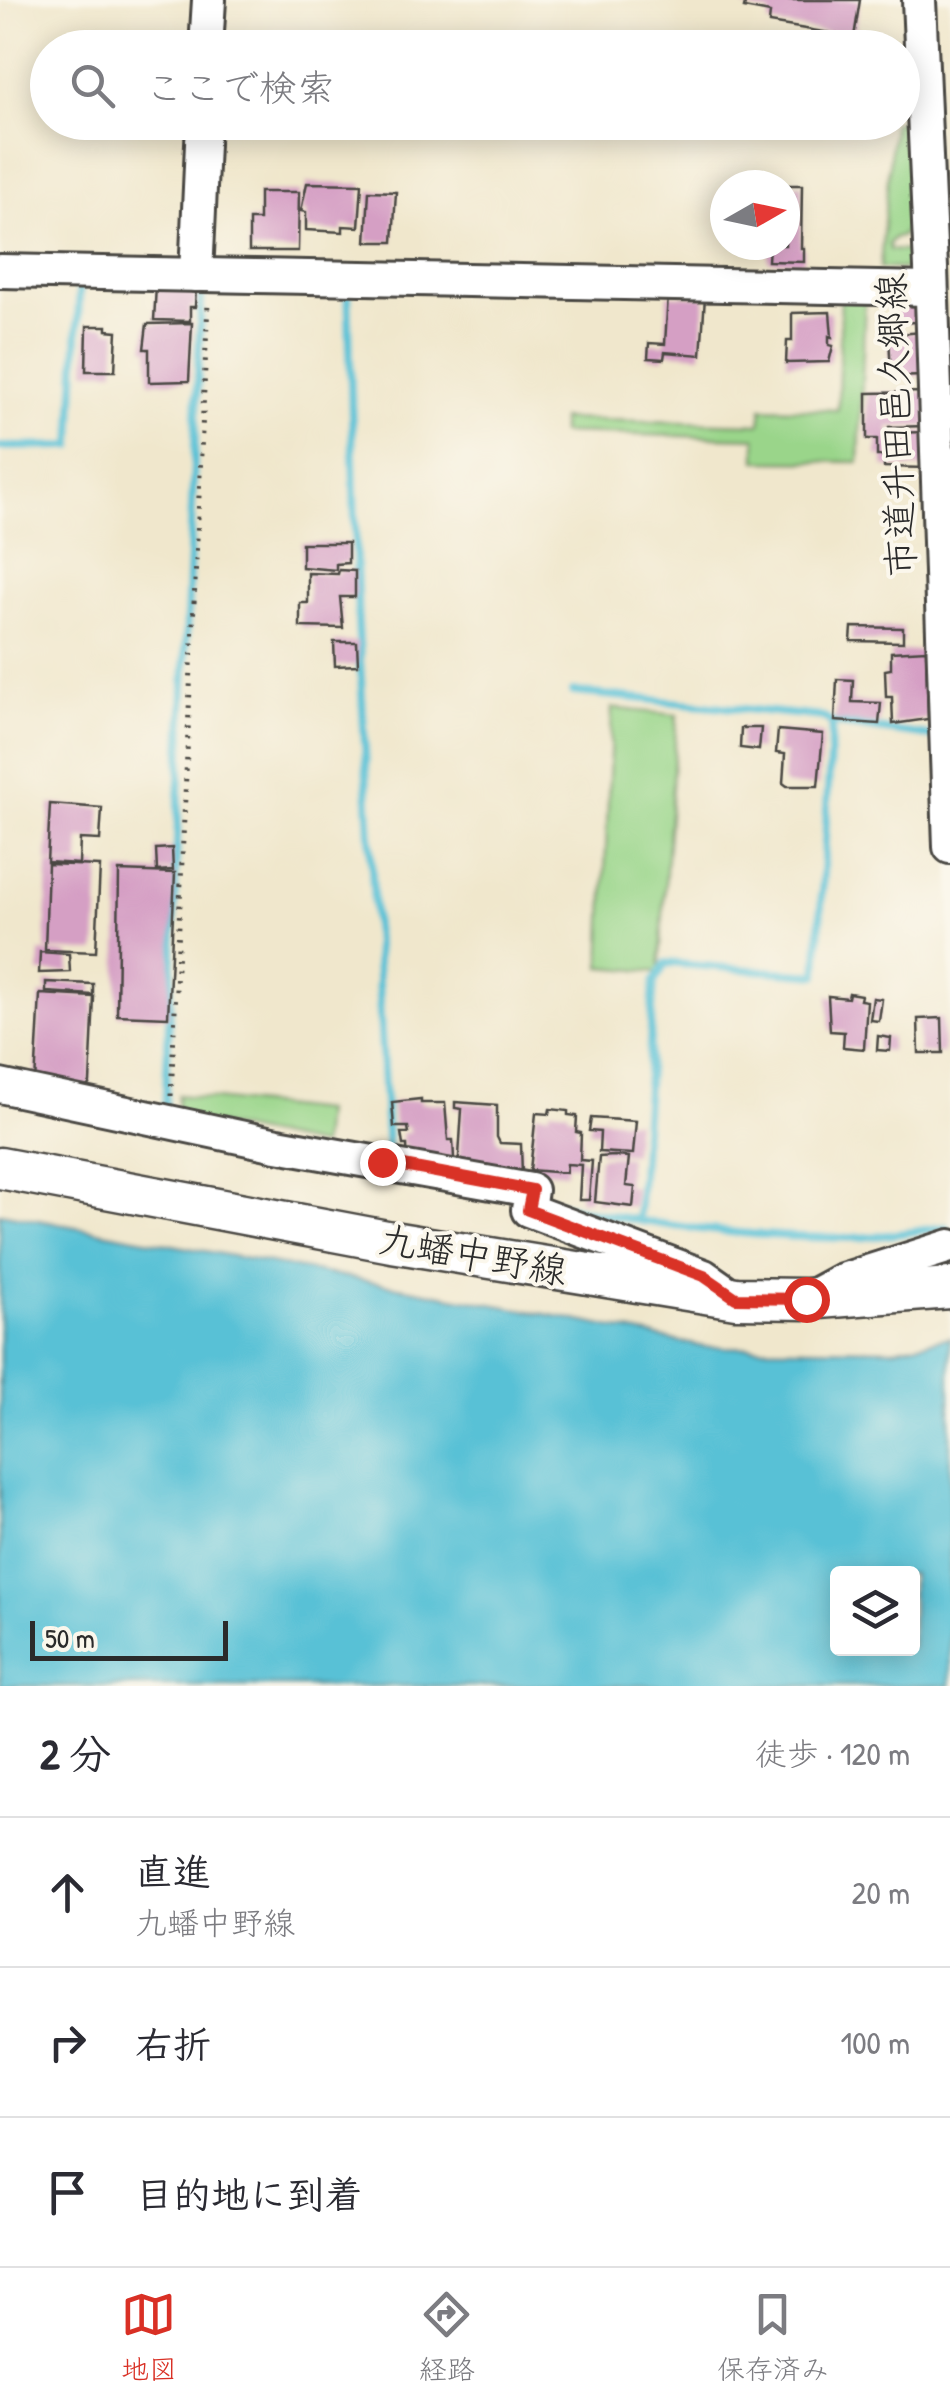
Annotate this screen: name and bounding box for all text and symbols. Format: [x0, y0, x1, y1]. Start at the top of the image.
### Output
search box [30, 30, 920, 140]
icon: search [65, 58, 120, 113]
text: ここで検索 [145, 61, 335, 113]
north arrow [710, 170, 800, 260]
street label: 市道升田邑久郷線 [864, 272, 926, 578]
route end [360, 1140, 406, 1186]
street label: 九蟠中野線 [375, 1212, 571, 1296]
route start [784, 1277, 830, 1323]
map controls [830, 1566, 920, 1656]
button: layers [830, 1566, 920, 1656]
scale bar [30, 1616, 228, 1660]
text: 50 m [45, 1619, 95, 1657]
text: 2 分 [40, 1725, 111, 1782]
text: 徒歩 · 120 m [755, 1732, 910, 1775]
text: 直進 [135, 1845, 211, 1897]
icon: ahead [40, 1865, 95, 1920]
text: 20 m [852, 1871, 910, 1914]
text: 九蟠中野線 [135, 1901, 295, 1944]
icon: right [40, 2015, 95, 2070]
text: 右折 [135, 2018, 211, 2070]
text: 100 m [841, 2021, 910, 2064]
icon: arrive [40, 2165, 95, 2220]
text: 目的地に到着 [135, 2168, 363, 2220]
tab: 地図 [121, 2287, 177, 2388]
tab: 経路 [419, 2287, 475, 2388]
tab: 保存済み [717, 2287, 829, 2388]

